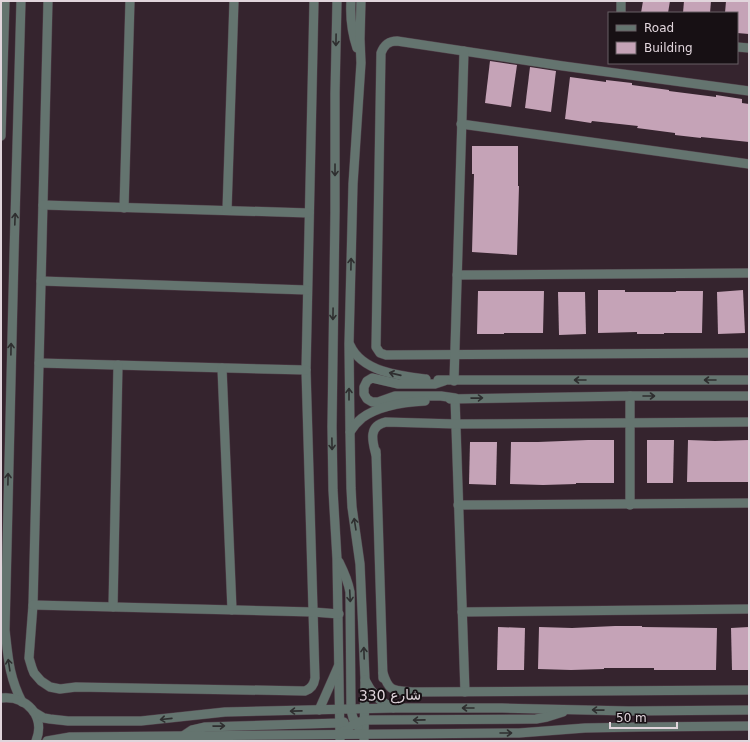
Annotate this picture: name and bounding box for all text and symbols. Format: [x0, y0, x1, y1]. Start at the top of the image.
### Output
legend [608, 12, 738, 64]
text: Road [644, 21, 674, 35]
one-way arrow [332, 33, 340, 46]
text: Building [644, 41, 693, 55]
one-way arrow [331, 163, 339, 176]
one-way arrow [11, 213, 19, 226]
one-way arrow [347, 258, 355, 271]
one-way arrow [330, 307, 337, 320]
one-way arrow [8, 343, 15, 356]
one-way arrow [388, 370, 401, 377]
one-way arrow [574, 376, 587, 384]
one-way arrow [704, 376, 717, 384]
one-way arrow [345, 388, 353, 401]
one-way arrow [642, 392, 655, 400]
one-way arrow [470, 394, 483, 402]
one-way arrow [328, 437, 336, 450]
one-way arrow [4, 473, 12, 486]
one-way arrow [351, 517, 359, 530]
one-way arrow [346, 589, 354, 602]
one-way arrow [360, 647, 367, 660]
one-way arrow [5, 659, 13, 672]
street label: شارع 330 [359, 686, 421, 705]
one-way arrow [462, 704, 475, 712]
scale bar [610, 704, 677, 730]
one-way arrow [592, 706, 605, 714]
one-way arrow [290, 707, 303, 714]
text: 50 m [616, 711, 647, 725]
one-way arrow [160, 715, 173, 722]
one-way arrow [413, 716, 426, 724]
one-way arrow [212, 722, 225, 730]
one-way arrow [499, 729, 512, 737]

